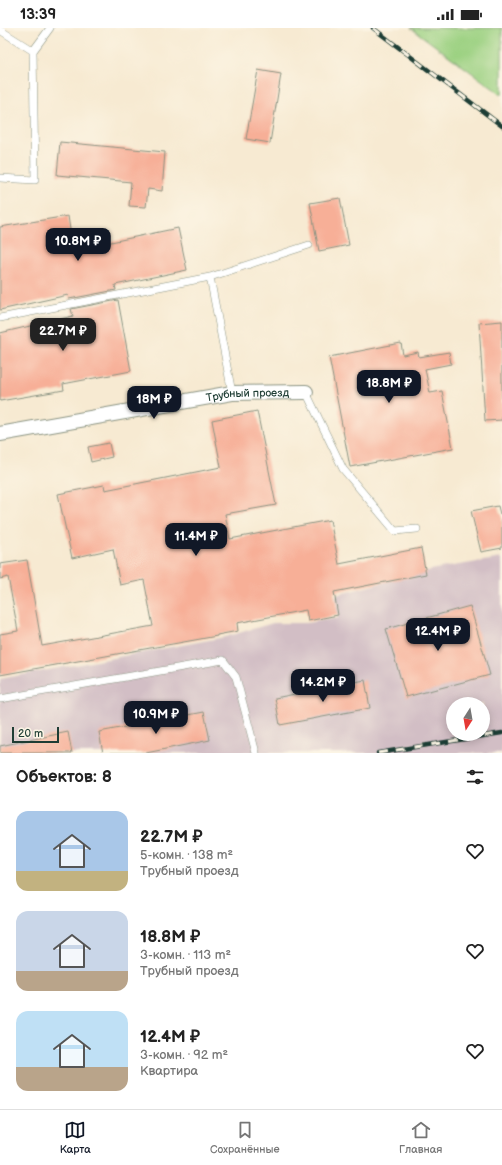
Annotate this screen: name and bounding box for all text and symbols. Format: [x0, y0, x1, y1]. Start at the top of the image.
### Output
text: 13:39 [20, 5, 56, 24]
pin: 10.8M ₽ [41, 228, 115, 262]
text: 10.8M ₽ [55, 233, 101, 249]
pin: 22.7M ₽ [26, 318, 100, 352]
text: 22.7M ₽ [39, 323, 87, 339]
pin: 18.8M ₽ [352, 370, 426, 404]
text: 18.8M ₽ [366, 375, 412, 391]
pin: 18M ₽ [126, 386, 182, 420]
street label: Трубный проезд [205, 386, 290, 404]
text: 18M ₽ [136, 391, 172, 407]
pin: 11.4M ₽ [159, 523, 233, 557]
text: 11.4M ₽ [174, 528, 218, 544]
pin: 12.4M ₽ [401, 618, 475, 652]
text: 12.4M ₽ [415, 623, 461, 639]
pin: 14.2M ₽ [286, 669, 360, 703]
text: 14.2M ₽ [300, 674, 346, 690]
north arrow [446, 697, 490, 741]
map controls [446, 697, 490, 741]
pin: 10.9M ₽ [119, 701, 193, 735]
text: 10.9M ₽ [133, 706, 179, 722]
scale bar [12, 725, 59, 744]
text: 20 m [18, 727, 43, 740]
icon: filters [464, 766, 486, 788]
text: Объектов: 8 [16, 767, 112, 787]
icon: home [48, 827, 96, 875]
text: 22.7M ₽ [140, 827, 203, 847]
icon: heart [464, 840, 486, 862]
text: 5-комн. · 138 m² [140, 847, 233, 863]
text: Трубный проезд [140, 863, 239, 879]
icon: home [48, 927, 96, 975]
text: 18.8M ₽ [140, 927, 200, 947]
icon: heart [464, 940, 486, 962]
text: 3-комн. · 113 m² [140, 947, 231, 963]
text: Трубный проезд [140, 963, 239, 979]
icon: home [48, 1027, 96, 1075]
text: 12.4M ₽ [140, 1027, 200, 1047]
icon: heart [464, 1040, 486, 1062]
text: 3-комн. · 92 m² [140, 1047, 228, 1063]
text: Квартира [140, 1063, 198, 1079]
tab: Карта [60, 1119, 91, 1156]
tab: Сохранённые [210, 1119, 280, 1156]
tab: Главная [399, 1119, 442, 1156]

